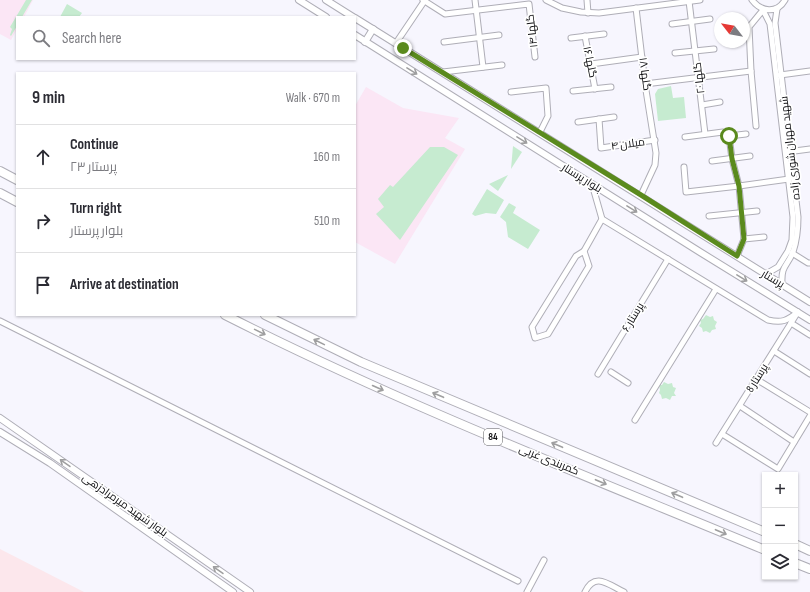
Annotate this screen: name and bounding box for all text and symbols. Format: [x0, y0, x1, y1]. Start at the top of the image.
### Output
north arrow [714, 12, 750, 48]
street label: گلها ۱۴ [523, 13, 541, 49]
search box [16, 16, 356, 60]
icon: search [30, 27, 52, 49]
text: Search here [62, 29, 122, 48]
route end [394, 39, 412, 57]
street label: گلها ۱۶ [580, 45, 600, 79]
street label: گلها ۱۸ [636, 57, 654, 91]
street label: گلها ۲۰ [691, 62, 707, 94]
one-way arrow [406, 67, 417, 75]
text: 9 min [32, 88, 65, 108]
text: Walk · 670 m [286, 90, 340, 106]
street label: شهید مهران شوری زاده [777, 95, 803, 201]
route start [720, 127, 738, 145]
text: Continue [70, 135, 119, 154]
street label: میلان ۴ [610, 135, 646, 153]
one-way arrow [516, 136, 527, 144]
icon: ahead [32, 146, 54, 168]
text: 160 m [314, 149, 340, 165]
text: پرستار ۲۳ [70, 159, 117, 175]
street label: بلوار پرستار [559, 160, 605, 195]
text: Turn right [70, 199, 122, 218]
one-way arrow [626, 206, 638, 214]
icon: right [32, 210, 54, 232]
text: 510 m [314, 213, 340, 229]
text: بلوار پرستار [70, 223, 123, 239]
street label: پرستار [758, 267, 787, 291]
icon: arrive [32, 274, 54, 296]
one-way arrow [736, 274, 747, 282]
text: Arrive at destination [70, 275, 179, 294]
street label: پرستار ۶ [619, 300, 647, 334]
one-way arrow [254, 329, 266, 336]
one-way arrow [313, 338, 325, 345]
street label: پرستار 8 [743, 361, 771, 395]
one-way arrow [372, 385, 384, 392]
one-way arrow [432, 391, 444, 398]
road number: 84 [484, 429, 502, 445]
one-way arrow [552, 441, 564, 449]
street label: کمربندی غربی [517, 442, 581, 478]
one-way arrow [60, 459, 71, 467]
street label: بلوار شهید میرمرادزهی [80, 471, 170, 539]
map controls [762, 472, 798, 580]
button: + [762, 472, 798, 508]
one-way arrow [595, 478, 607, 486]
one-way arrow [672, 491, 684, 499]
button: − [762, 508, 798, 544]
one-way arrow [715, 528, 727, 536]
button: layers [762, 544, 798, 580]
one-way arrow [213, 566, 224, 574]

